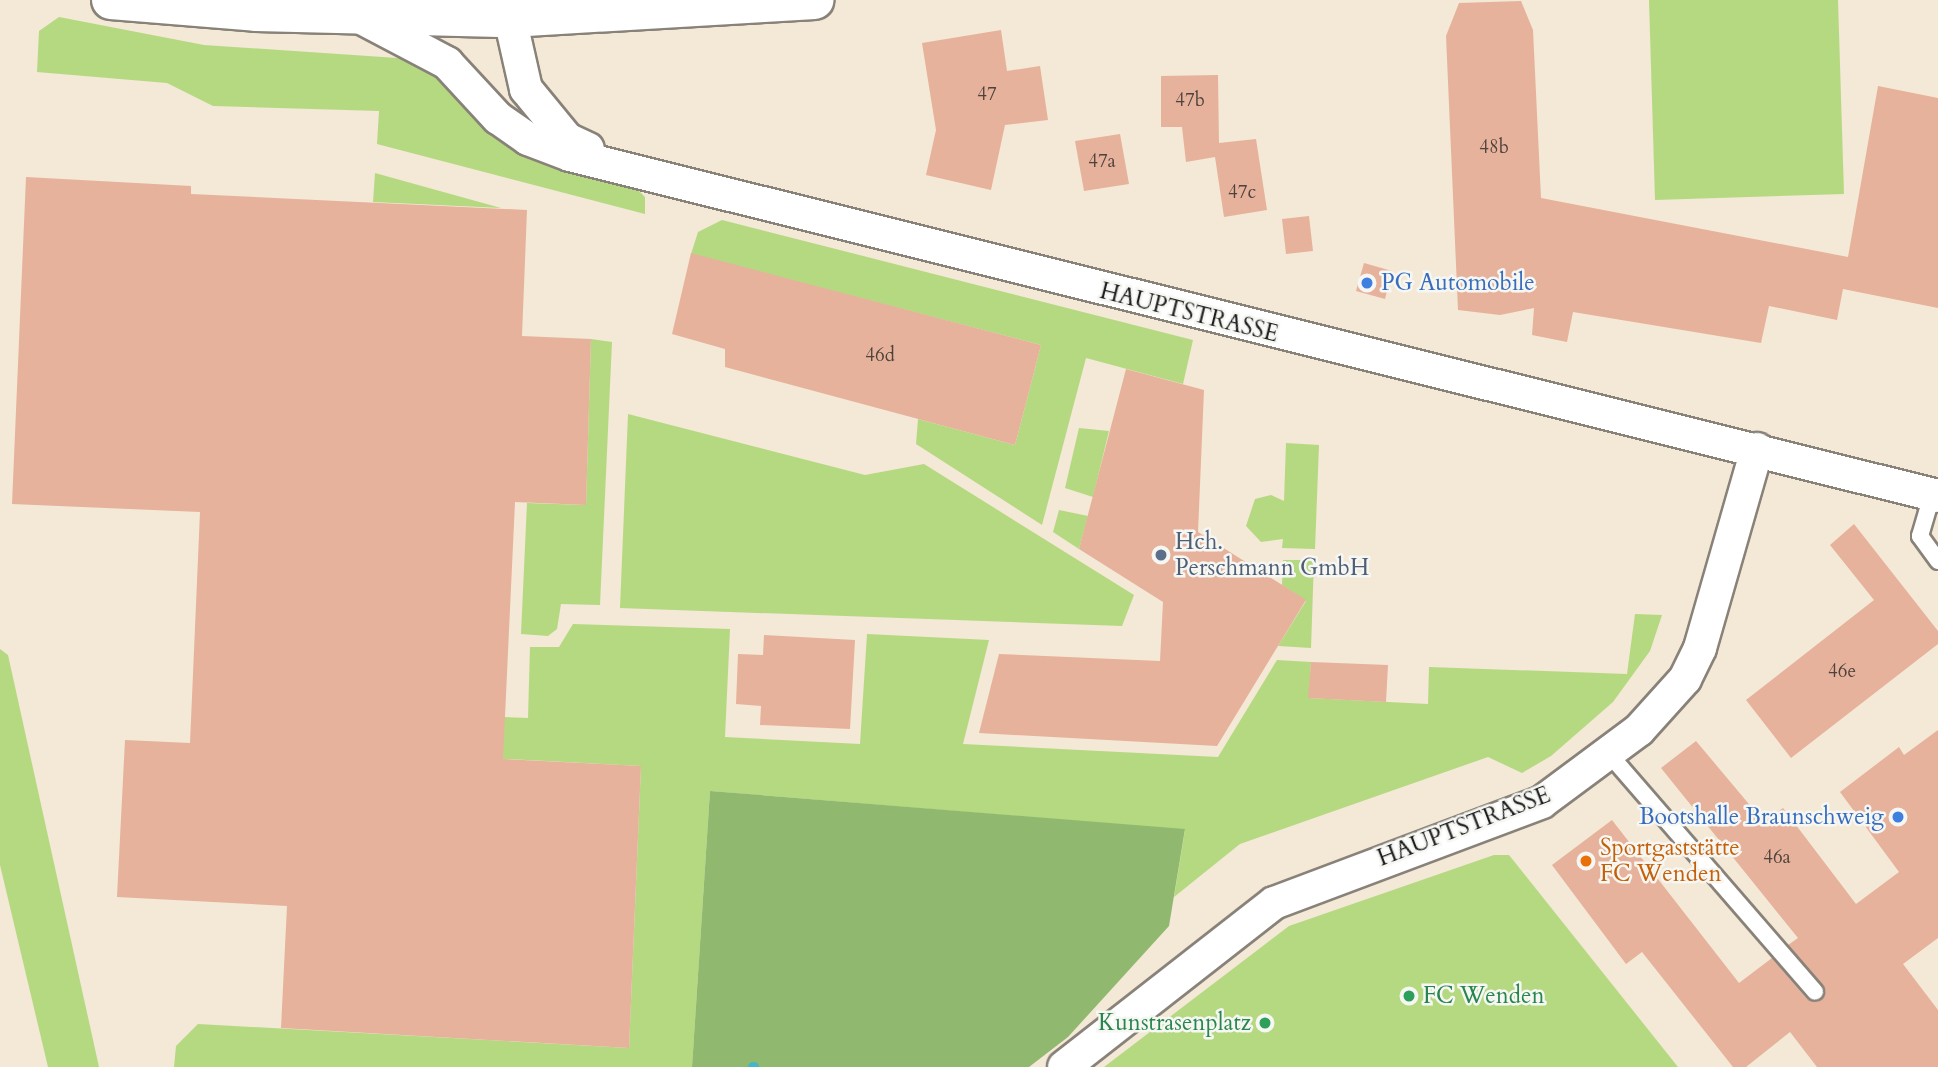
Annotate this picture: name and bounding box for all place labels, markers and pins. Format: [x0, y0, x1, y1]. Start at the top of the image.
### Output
place label: PG Automobile [1381, 269, 1535, 297]
marker: PG Automobile [1359, 275, 1375, 291]
place label: Hch. Perschmann GmbH [1175, 528, 1369, 582]
marker: Hch. Perschmann GmbH [1153, 547, 1169, 563]
place label: Bootshalle Braunschweig [1639, 803, 1884, 831]
marker: Bootshalle Braunschweig [1890, 809, 1906, 825]
place label: Sportgaststätte FC Wenden [1600, 834, 1740, 888]
marker: Sportgaststätte FC Wenden [1578, 853, 1594, 869]
place label: FC Wenden [1423, 982, 1545, 1010]
marker: FC Wenden [1401, 988, 1417, 1004]
place label: Kunstrasenplatz [1098, 1009, 1251, 1037]
marker: Kunstrasenplatz [1257, 1015, 1273, 1031]

